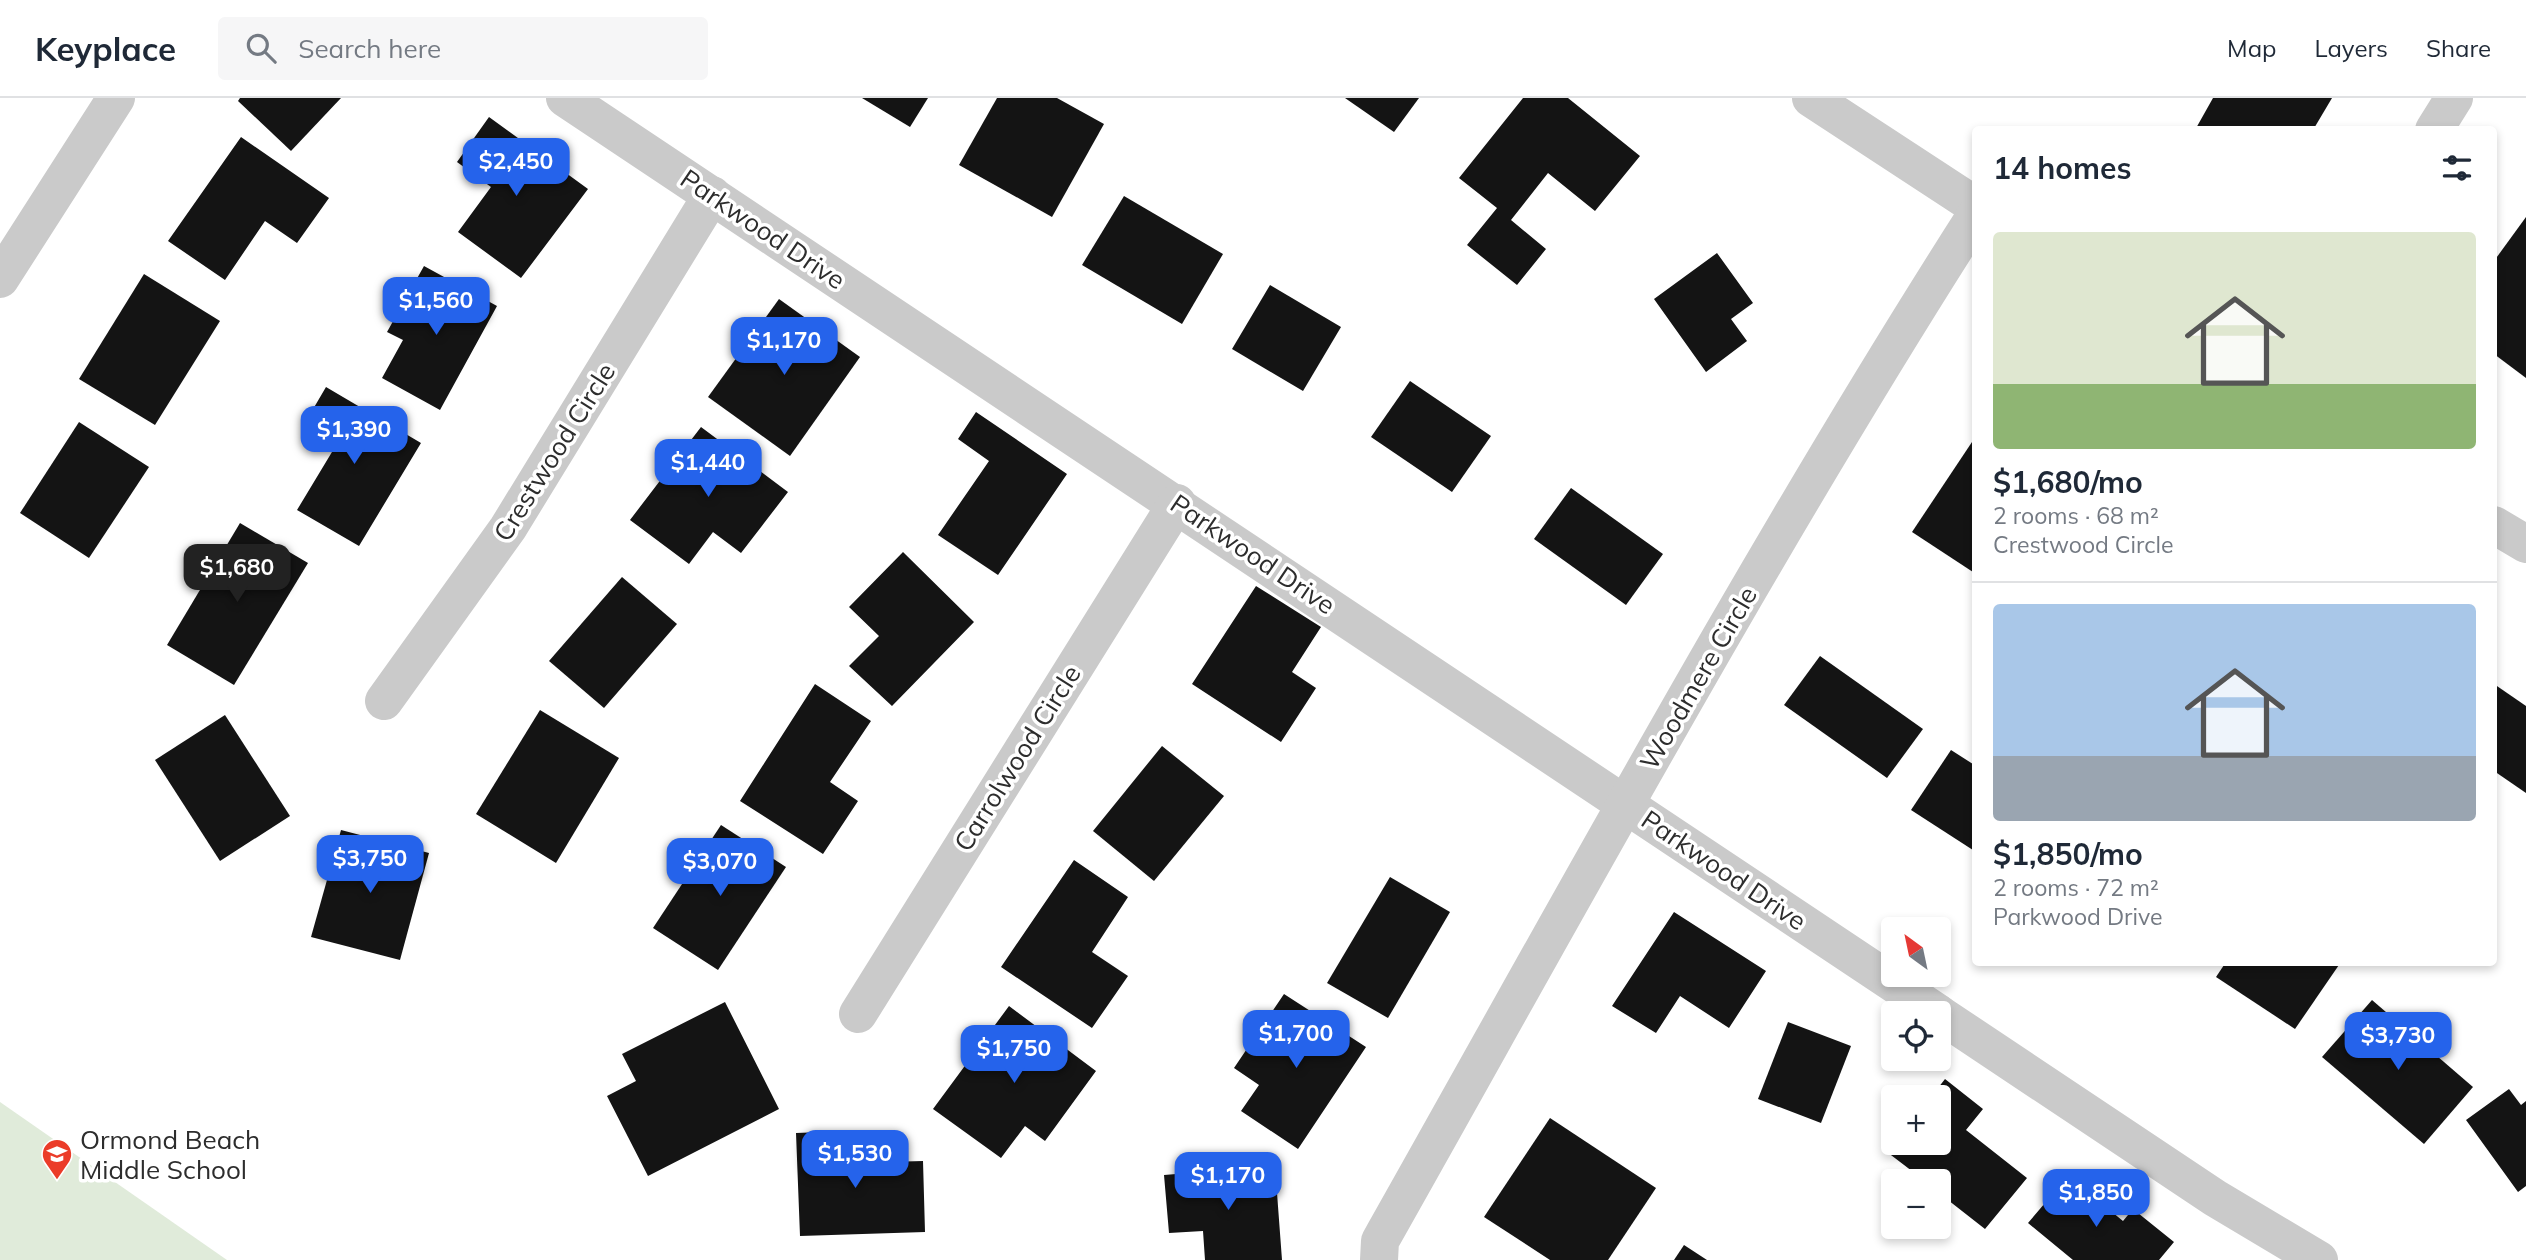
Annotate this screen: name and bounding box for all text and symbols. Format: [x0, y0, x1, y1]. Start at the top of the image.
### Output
search box [218, 17, 708, 80]
text: Keyplace [35, 28, 176, 69]
icon: search [242, 29, 280, 67]
text: Search here [298, 32, 441, 65]
text: Map [2227, 33, 2276, 63]
text: Layers [2314, 33, 2388, 63]
text: Share [2426, 33, 2491, 63]
pin: $2,450 [459, 139, 573, 198]
text: $2,450 [479, 146, 553, 175]
text: 14 homes [1993, 149, 2132, 187]
icon: filters [2438, 149, 2476, 187]
street label: Parkwood Drive [674, 162, 852, 296]
pin: $1,560 [379, 278, 493, 337]
icon: home [2172, 278, 2298, 404]
text: $1,560 [399, 285, 473, 314]
pin: $1,170 [727, 317, 841, 377]
text: $1,170 [747, 325, 821, 354]
street label: Crestwood Circle [486, 357, 622, 547]
pin: $1,390 [297, 406, 411, 466]
text: $1,390 [317, 414, 391, 443]
pin: $1,440 [651, 440, 765, 499]
text: $1,440 [671, 447, 745, 476]
text: $1,680/mo [1993, 463, 2143, 501]
street label: Parkwood Drive [1164, 487, 1342, 621]
text: 2 rooms · 68 m² [1993, 501, 2159, 530]
text: Crestwood Circle [1993, 530, 2174, 559]
pin: $1,680 [180, 545, 294, 604]
text: $1,680 [200, 552, 274, 581]
street label: Woodmere Circle [1632, 580, 1764, 776]
icon: home [2172, 650, 2298, 776]
street label: Carrolwood Circle [946, 659, 1088, 857]
street label: Parkwood Drive [1635, 803, 1813, 937]
text: $1,850/mo [1993, 835, 2143, 873]
pin: $3,750 [313, 836, 427, 895]
pin: $3,070 [663, 838, 777, 898]
text: $3,750 [333, 843, 407, 872]
text: $3,070 [683, 846, 757, 875]
text: 2 rooms · 72 m² [1993, 873, 2159, 902]
text: Parkwood Drive [1993, 902, 2162, 931]
north arrow [1881, 917, 1951, 987]
map controls [1881, 917, 1951, 1239]
button: locate [1881, 1001, 1951, 1071]
pin: $1,700 [1239, 1010, 1353, 1070]
pin: $3,730 [2341, 1012, 2455, 1072]
text: $1,700 [1259, 1018, 1333, 1047]
text: $3,730 [2361, 1020, 2435, 1049]
pin: $1,750 [957, 1026, 1071, 1085]
text: $1,750 [977, 1033, 1051, 1062]
button: + [1881, 1085, 1951, 1155]
place label: Ormond Beach Middle School [80, 1123, 260, 1186]
pin: $1,530 [798, 1130, 912, 1190]
school or university icon: Ormond Beach Middle School [40, 1137, 74, 1181]
text: $1,530 [818, 1138, 892, 1167]
pin: $1,170 [1171, 1152, 1285, 1212]
text: $1,170 [1191, 1160, 1265, 1189]
button: − [1881, 1169, 1951, 1239]
pin: $1,850 [2039, 1170, 2153, 1229]
text: $1,850 [2059, 1177, 2133, 1206]

